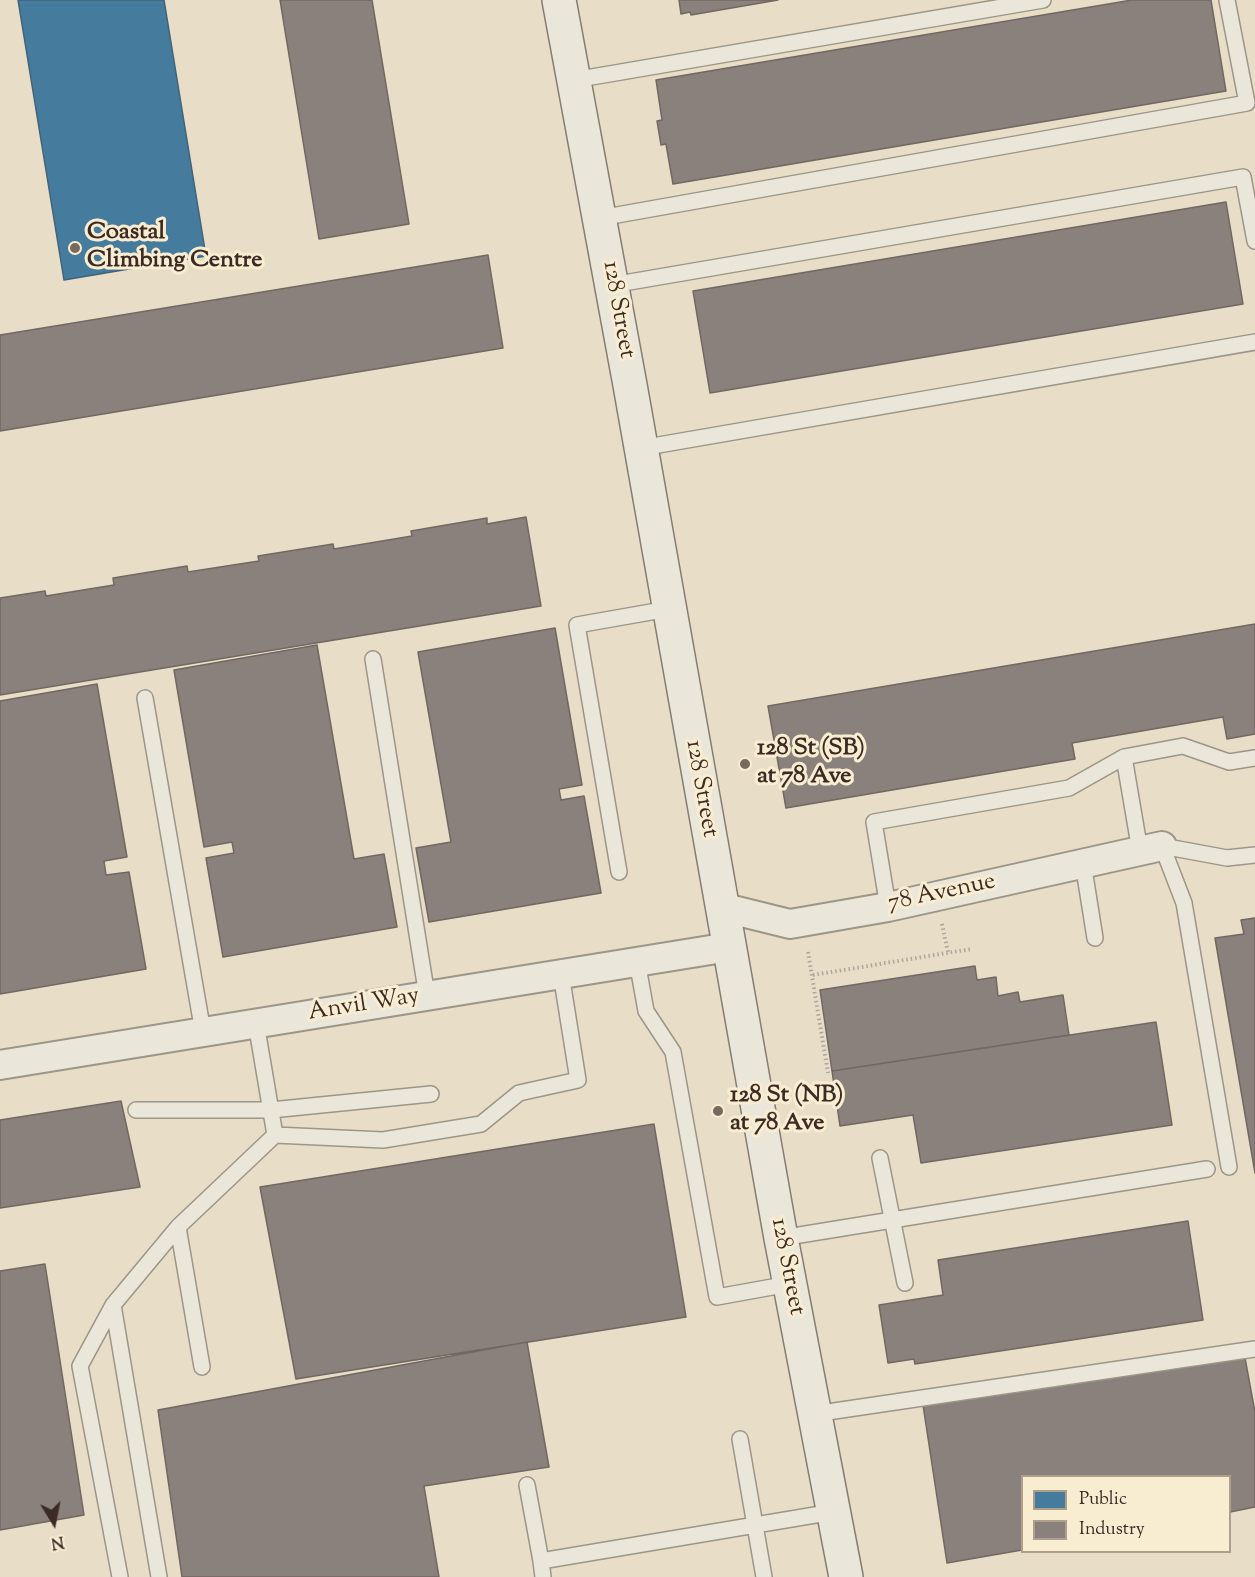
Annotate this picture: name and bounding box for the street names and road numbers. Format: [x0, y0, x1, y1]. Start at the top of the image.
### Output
street label: 128 Street [594, 259, 640, 361]
street label: 128 Street [677, 738, 723, 840]
street label: 78 Avenue [886, 869, 998, 919]
street label: Anvil Way [306, 983, 422, 1029]
street label: 128 Street [762, 1216, 810, 1318]

